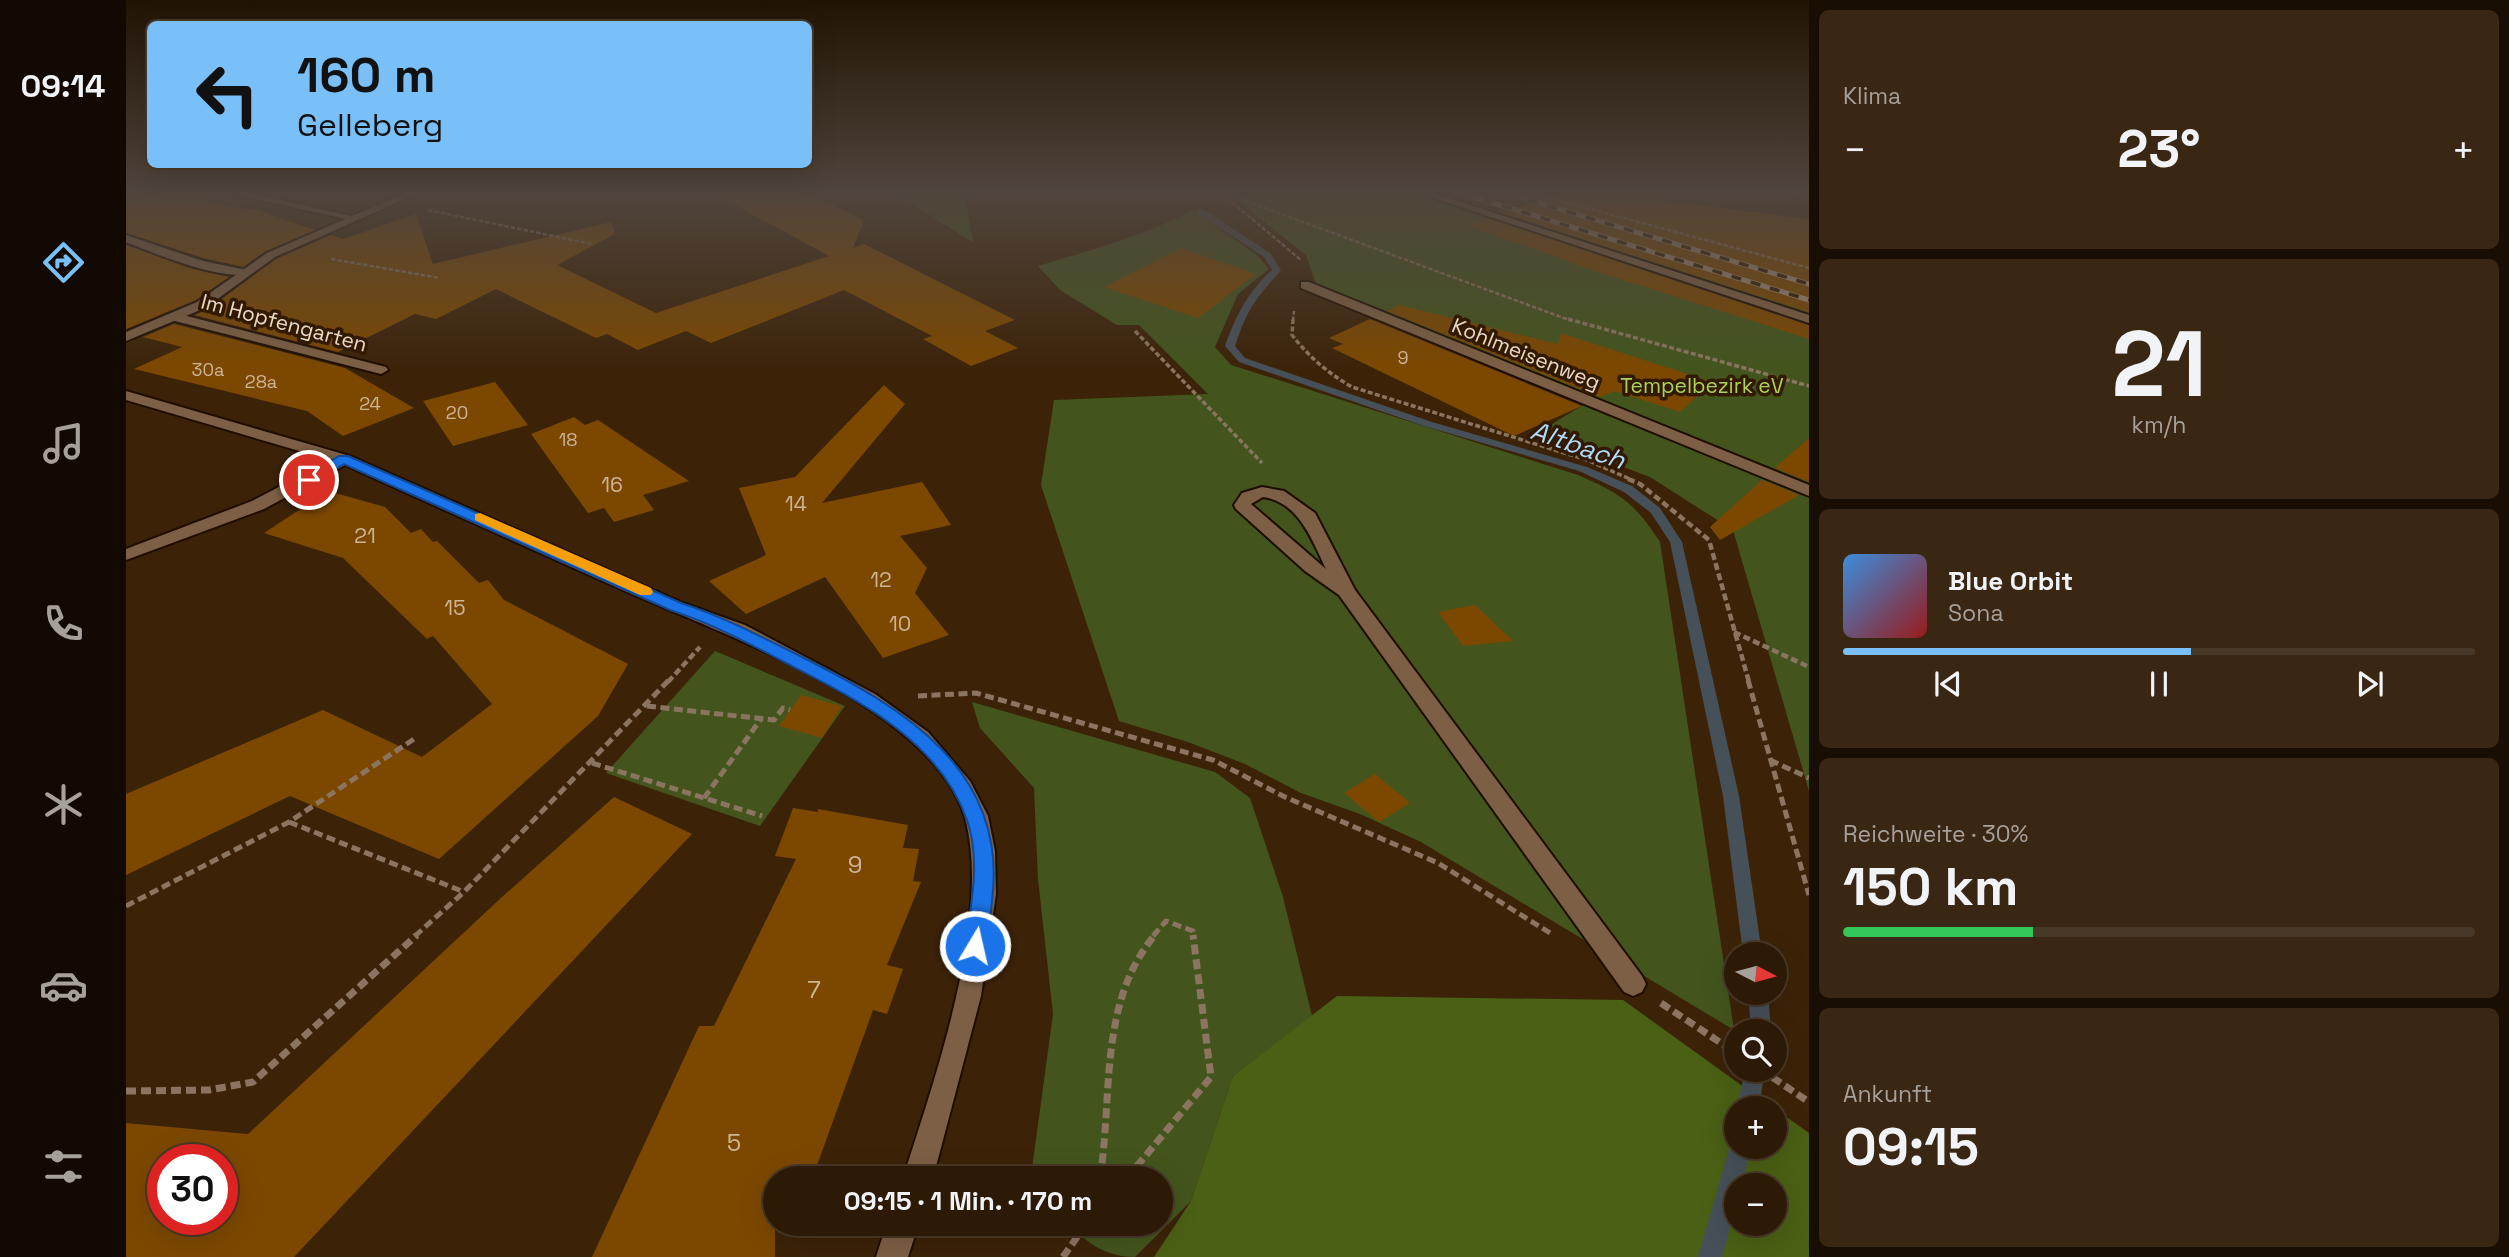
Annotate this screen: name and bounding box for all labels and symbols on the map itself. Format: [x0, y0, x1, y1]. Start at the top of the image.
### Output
street label: Im Hopfengarten [198, 287, 370, 358]
street label: Kohlmeisenweg [1448, 311, 1604, 396]
house number: 9 [1397, 346, 1409, 369]
house number: 30a [192, 358, 224, 381]
house number: 28a [245, 370, 277, 393]
park label: Tempelbezirk eV [1620, 372, 1784, 399]
house number: 24 [359, 392, 381, 415]
house number: 20 [446, 401, 468, 424]
water label: Altbach [1526, 413, 1631, 477]
house number: 18 [559, 428, 577, 451]
pin [279, 450, 339, 510]
house number: 16 [601, 471, 623, 498]
house number: 14 [785, 490, 807, 517]
house number: 21 [354, 522, 376, 549]
house number: 12 [870, 566, 892, 593]
house number: 15 [444, 594, 466, 621]
house number: 10 [889, 610, 911, 637]
house number: 9 [848, 849, 862, 880]
position arrow [938, 909, 1012, 983]
north arrow [1724, 942, 1787, 1004]
house number: 7 [807, 974, 821, 1005]
house number: 5 [727, 1127, 741, 1158]
speed limit sign: 30 [147, 1144, 238, 1235]

